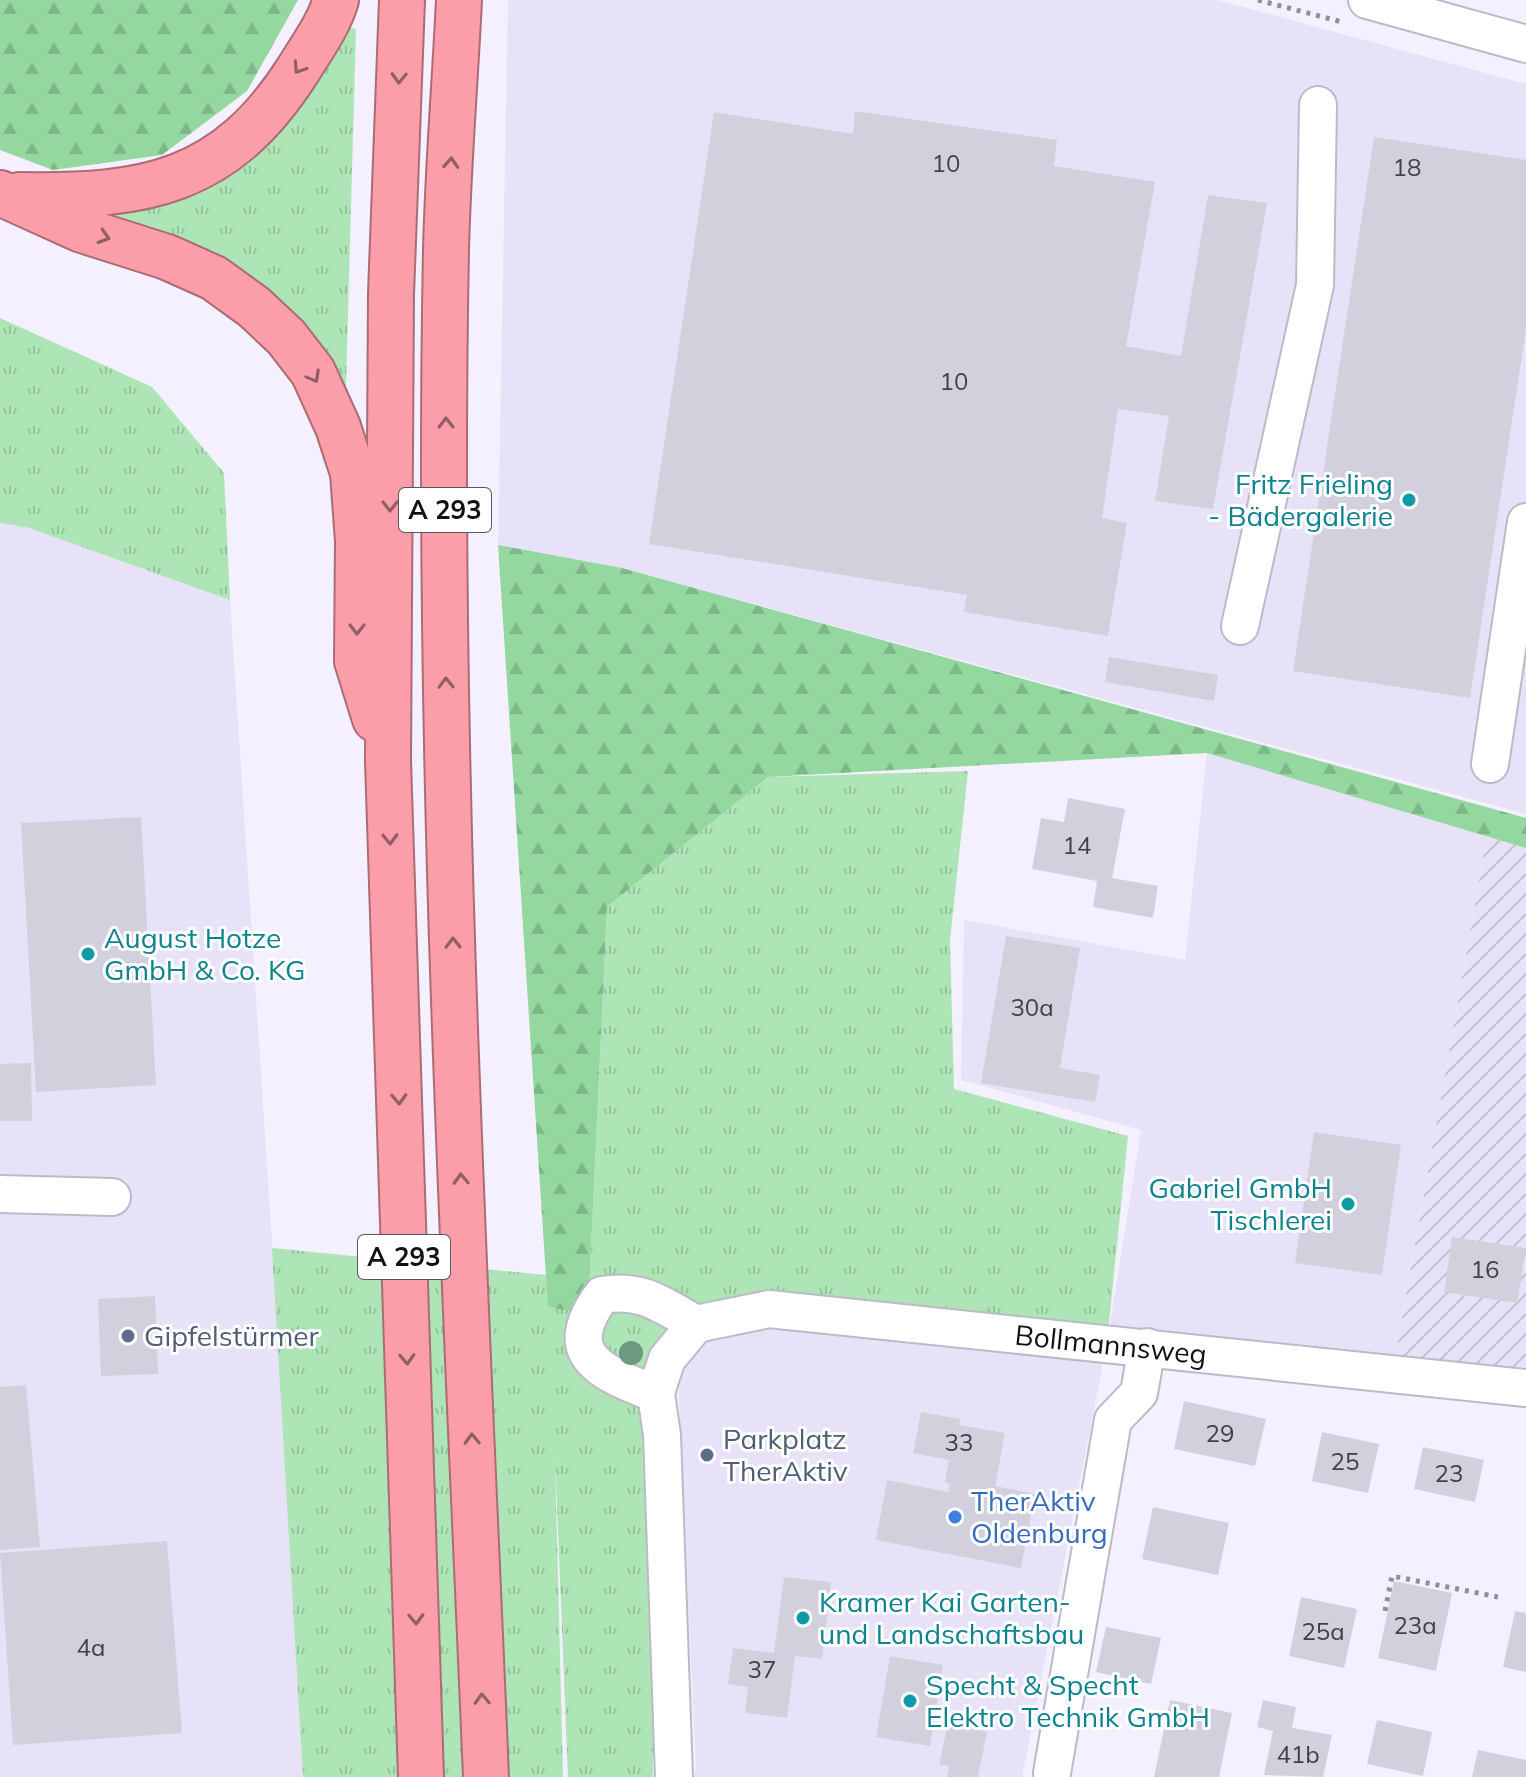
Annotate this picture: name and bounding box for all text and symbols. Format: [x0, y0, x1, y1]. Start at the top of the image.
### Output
one-way arrow [293, 59, 308, 74]
one-way arrow [390, 72, 407, 85]
house number: 10 [932, 148, 960, 178]
house number: 18 [1393, 152, 1421, 182]
one-way arrow [442, 156, 459, 169]
one-way arrow [96, 228, 110, 244]
house number: 10 [940, 366, 968, 396]
one-way arrow [304, 368, 320, 383]
one-way arrow [437, 416, 455, 429]
place label: Fritz Frieling - Bädergalerie [1208, 466, 1393, 533]
road number: A 293 [399, 488, 491, 532]
marker: Fritz Frieling - Bädergalerie [1400, 491, 1418, 509]
one-way arrow [381, 500, 398, 513]
one-way arrow [348, 623, 366, 636]
one-way arrow [438, 676, 455, 689]
house number: 14 [1063, 830, 1091, 860]
one-way arrow [382, 833, 399, 846]
place label: August Hotze GmbH & Co. KG [104, 920, 305, 987]
one-way arrow [444, 936, 462, 949]
marker: August Hotze GmbH & Co. KG [79, 945, 97, 963]
house number: 30a [1010, 992, 1054, 1022]
one-way arrow [390, 1093, 407, 1106]
place label: Gabriel GmbH Tischlerei [1149, 1170, 1332, 1237]
one-way arrow [453, 1172, 470, 1185]
marker: Gabriel GmbH Tischlerei [1339, 1195, 1357, 1213]
road number: A 293 [358, 1235, 450, 1279]
house number: 16 [1471, 1254, 1499, 1284]
street label: Bollmannsweg [1013, 1317, 1208, 1372]
place label: Gipfelstürmer [144, 1318, 319, 1353]
marker: Gipfelstürmer [119, 1327, 137, 1345]
one-way arrow [399, 1353, 416, 1366]
house number: 29 [1206, 1418, 1234, 1448]
place label: Parkplatz TherAktiv [723, 1421, 848, 1488]
house number: 33 [945, 1427, 973, 1457]
one-way arrow [463, 1432, 480, 1445]
marker: Parkplatz TherAktiv [698, 1446, 716, 1464]
house number: 25 [1331, 1446, 1359, 1476]
house number: 23 [1435, 1458, 1463, 1488]
place label: TherAktiv Oldenburg [971, 1483, 1108, 1550]
marker: TherAktiv Oldenburg [946, 1508, 964, 1526]
place label: Kramer Kai Garten- und Landschaftsbau [819, 1584, 1084, 1651]
marker: Kramer Kai Garten- und Landschaftsbau [794, 1609, 812, 1627]
house number: 23a [1393, 1610, 1437, 1640]
one-way arrow [407, 1613, 424, 1626]
house number: 25a [1301, 1616, 1345, 1646]
house number: 4a [77, 1632, 105, 1662]
house number: 37 [748, 1654, 776, 1684]
place label: Specht & Specht Elektro Technik GmbH [926, 1667, 1210, 1734]
one-way arrow [474, 1692, 491, 1705]
marker: Specht & Specht Elektro Technik GmbH [901, 1692, 919, 1710]
house number: 41b [1276, 1739, 1320, 1769]

